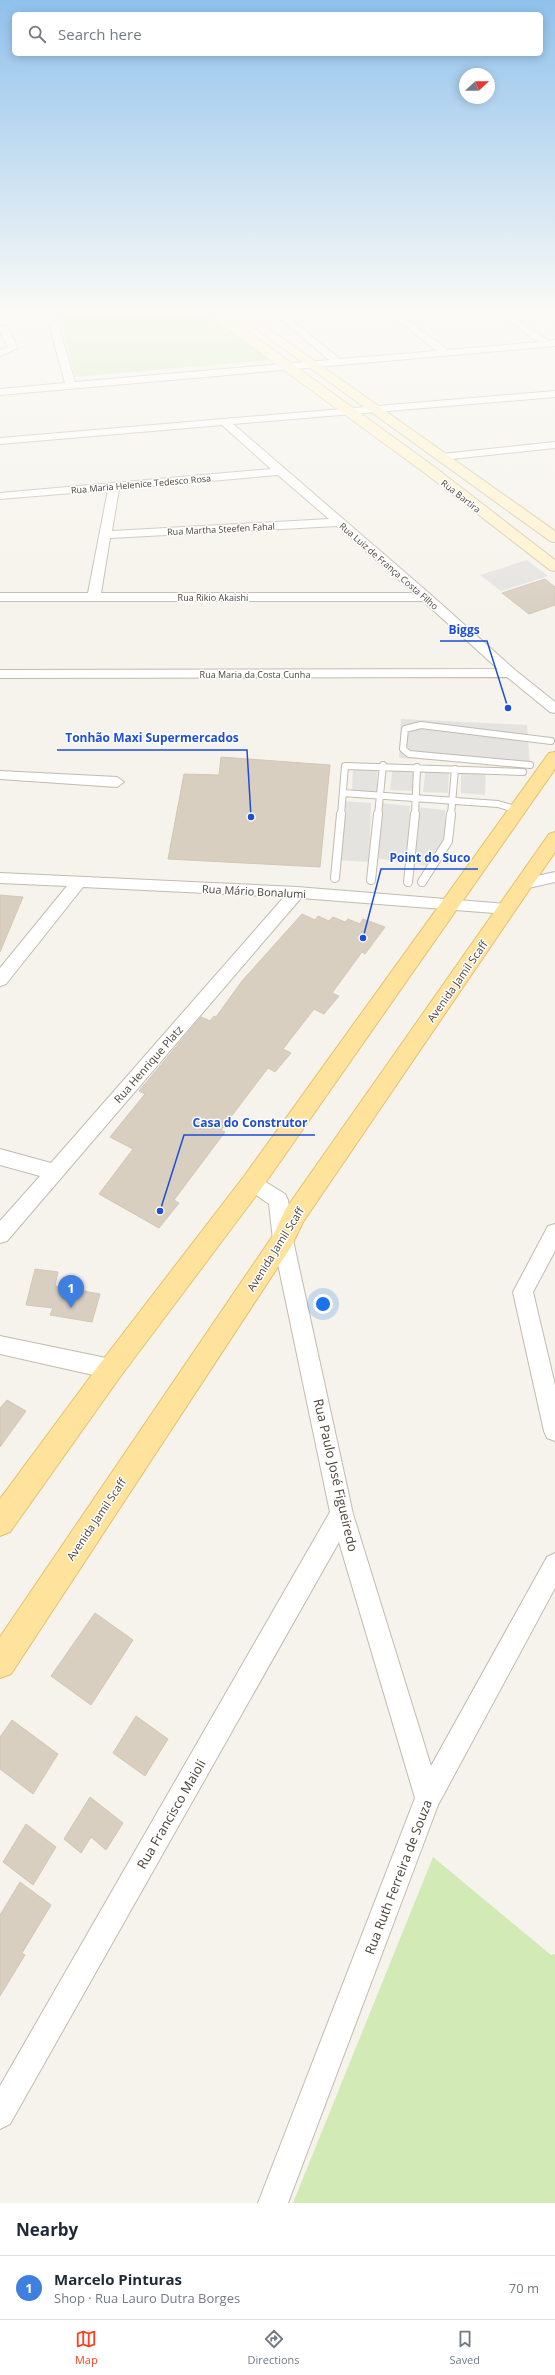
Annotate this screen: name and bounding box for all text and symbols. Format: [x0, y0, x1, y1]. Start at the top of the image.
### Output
search box [12, 12, 543, 56]
icon: search [26, 23, 48, 45]
text: Search here [58, 24, 142, 44]
north arrow [459, 68, 495, 104]
street label: Rua Maria Helenice Tedesco Rosa [70, 471, 212, 497]
street label: Rua Bartira [438, 476, 484, 516]
street label: Rua Luiz de França Costa Filho [337, 519, 441, 613]
street label: Rua Martha Steefen Fahal [167, 520, 275, 538]
street label: Rua Rikio Akaishi [178, 591, 248, 604]
callout: Biggs [440, 617, 487, 641]
text: Biggs [448, 621, 480, 638]
street label: Rua Maria da Costa Cunha [200, 668, 310, 681]
callout: Tonhão Maxi Supermercados [57, 726, 247, 750]
text: Tonhão Maxi Supermercados [65, 729, 239, 746]
callout: Point do Suco [381, 845, 478, 869]
text: Point do Suco [389, 849, 471, 866]
street label: Rua Mário Bonalumi [202, 881, 306, 901]
street label: Avenida Jamil Scaff [423, 937, 491, 1025]
street label: Rua Henrique Platz [110, 1022, 186, 1106]
callout: Casa do Construtor [184, 1111, 315, 1135]
text: Casa do Construtor [193, 1114, 308, 1131]
street label: Avenida Jamil Scaff [243, 1204, 307, 1294]
pin: 1 [58, 1275, 84, 1308]
your location [313, 1294, 333, 1314]
street label: Rua Paulo José Figueiredo [310, 1397, 362, 1553]
street label: Avenida Jamil Scaff [63, 1474, 129, 1563]
street label: Rua Francisco Maioli [132, 1756, 210, 1872]
street label: Rua Ruth Ferreira de Souza [360, 1797, 436, 1957]
text: Nearby [16, 2218, 78, 2241]
text: Marcelo Pinturas [54, 2269, 182, 2289]
text: 1 [25, 2279, 33, 2297]
text: 70 m [509, 2279, 539, 2297]
text: Shop · Rua Lauro Dutra Borges [54, 2289, 240, 2307]
tab: Map [75, 2328, 98, 2367]
tab: Directions [248, 2328, 300, 2367]
tab: Saved [449, 2328, 480, 2367]

